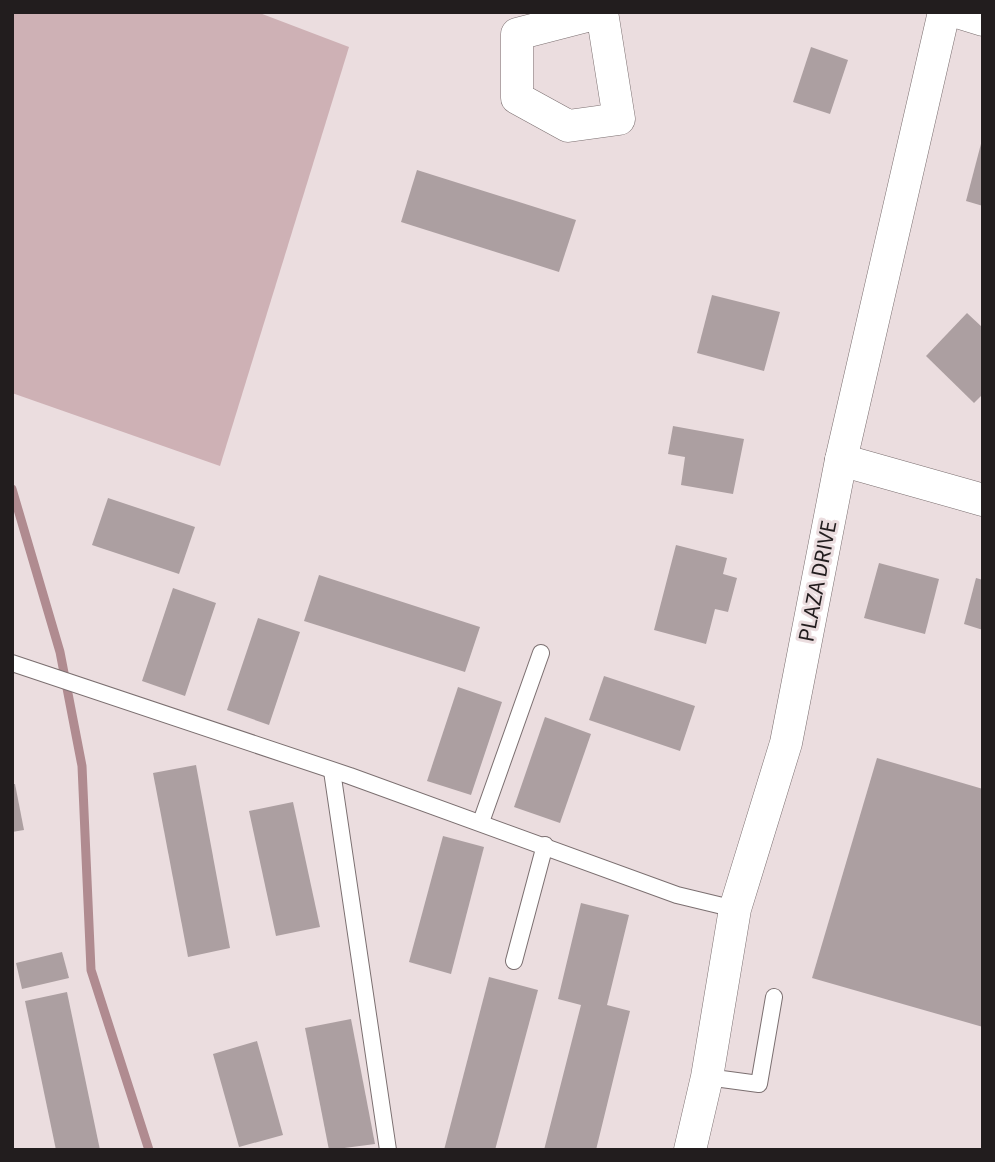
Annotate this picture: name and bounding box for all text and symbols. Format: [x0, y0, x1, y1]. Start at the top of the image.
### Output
street label: PLAZA DRIVE [790, 517, 845, 645]

